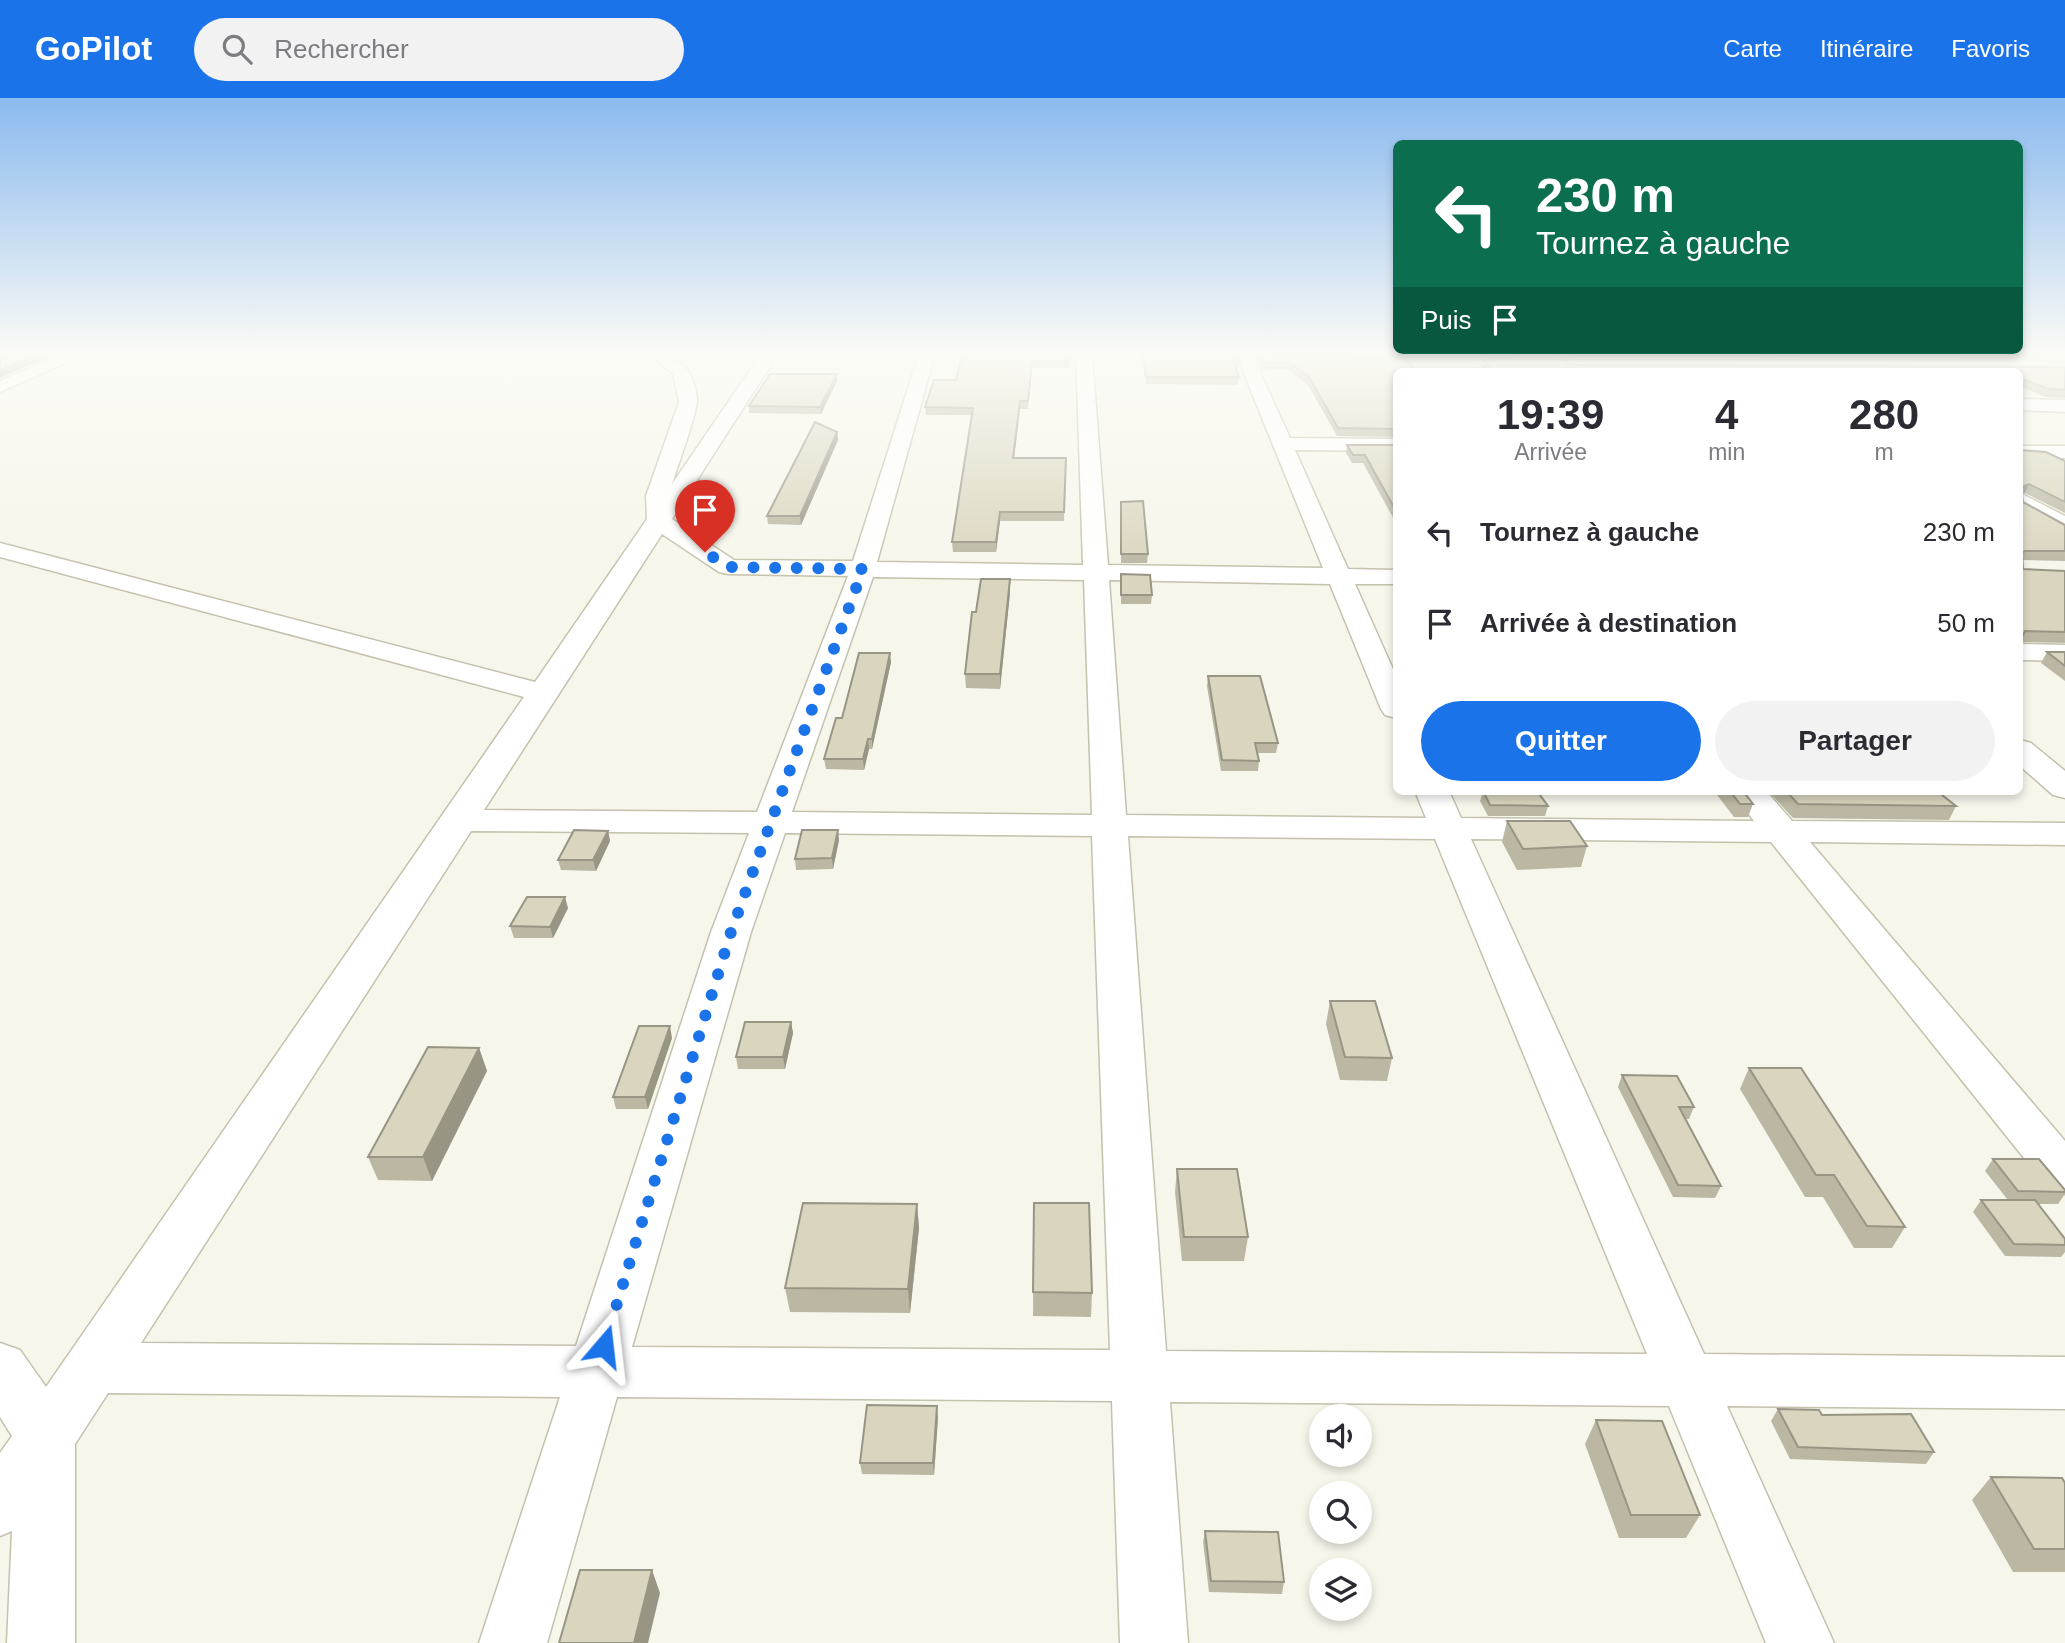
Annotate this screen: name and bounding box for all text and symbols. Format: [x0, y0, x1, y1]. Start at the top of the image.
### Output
search box [194, 18, 684, 81]
text: GoPilot [35, 30, 152, 67]
icon: search [218, 30, 256, 68]
text: Rechercher [274, 34, 409, 64]
text: Carte [1723, 35, 1782, 62]
text: Itinéraire [1820, 35, 1913, 62]
text: Favoris [1951, 35, 2030, 62]
icon: left [1421, 168, 1512, 259]
text: 230 m [1536, 168, 1675, 222]
text: Tournez à gauche [1536, 225, 1790, 261]
icon: arrive [1486, 301, 1524, 339]
text: Puis [1421, 305, 1472, 335]
text: 19:39 [1497, 391, 1604, 438]
text: 4 [1715, 391, 1738, 438]
text: 280 [1849, 391, 1919, 438]
text: Arrivée [1514, 439, 1587, 465]
text: min [1708, 439, 1745, 465]
text: m [1875, 439, 1894, 465]
pin [675, 480, 735, 552]
icon: arrive [686, 491, 724, 529]
icon: left [1421, 514, 1459, 552]
text: Tournez à gauche [1480, 517, 1699, 547]
text: 230 m [1923, 517, 1995, 547]
icon: arrive [1421, 605, 1459, 643]
text: Arrivée à destination [1480, 608, 1737, 638]
text: 50 m [1937, 608, 1995, 638]
button: Quitter [1421, 701, 1701, 781]
button: Partager [1715, 701, 1995, 781]
position arrow [567, 1309, 641, 1383]
map controls [1309, 1404, 1372, 1621]
button: sound [1309, 1404, 1372, 1467]
button: search [1309, 1481, 1372, 1544]
button: layers [1309, 1558, 1372, 1621]

